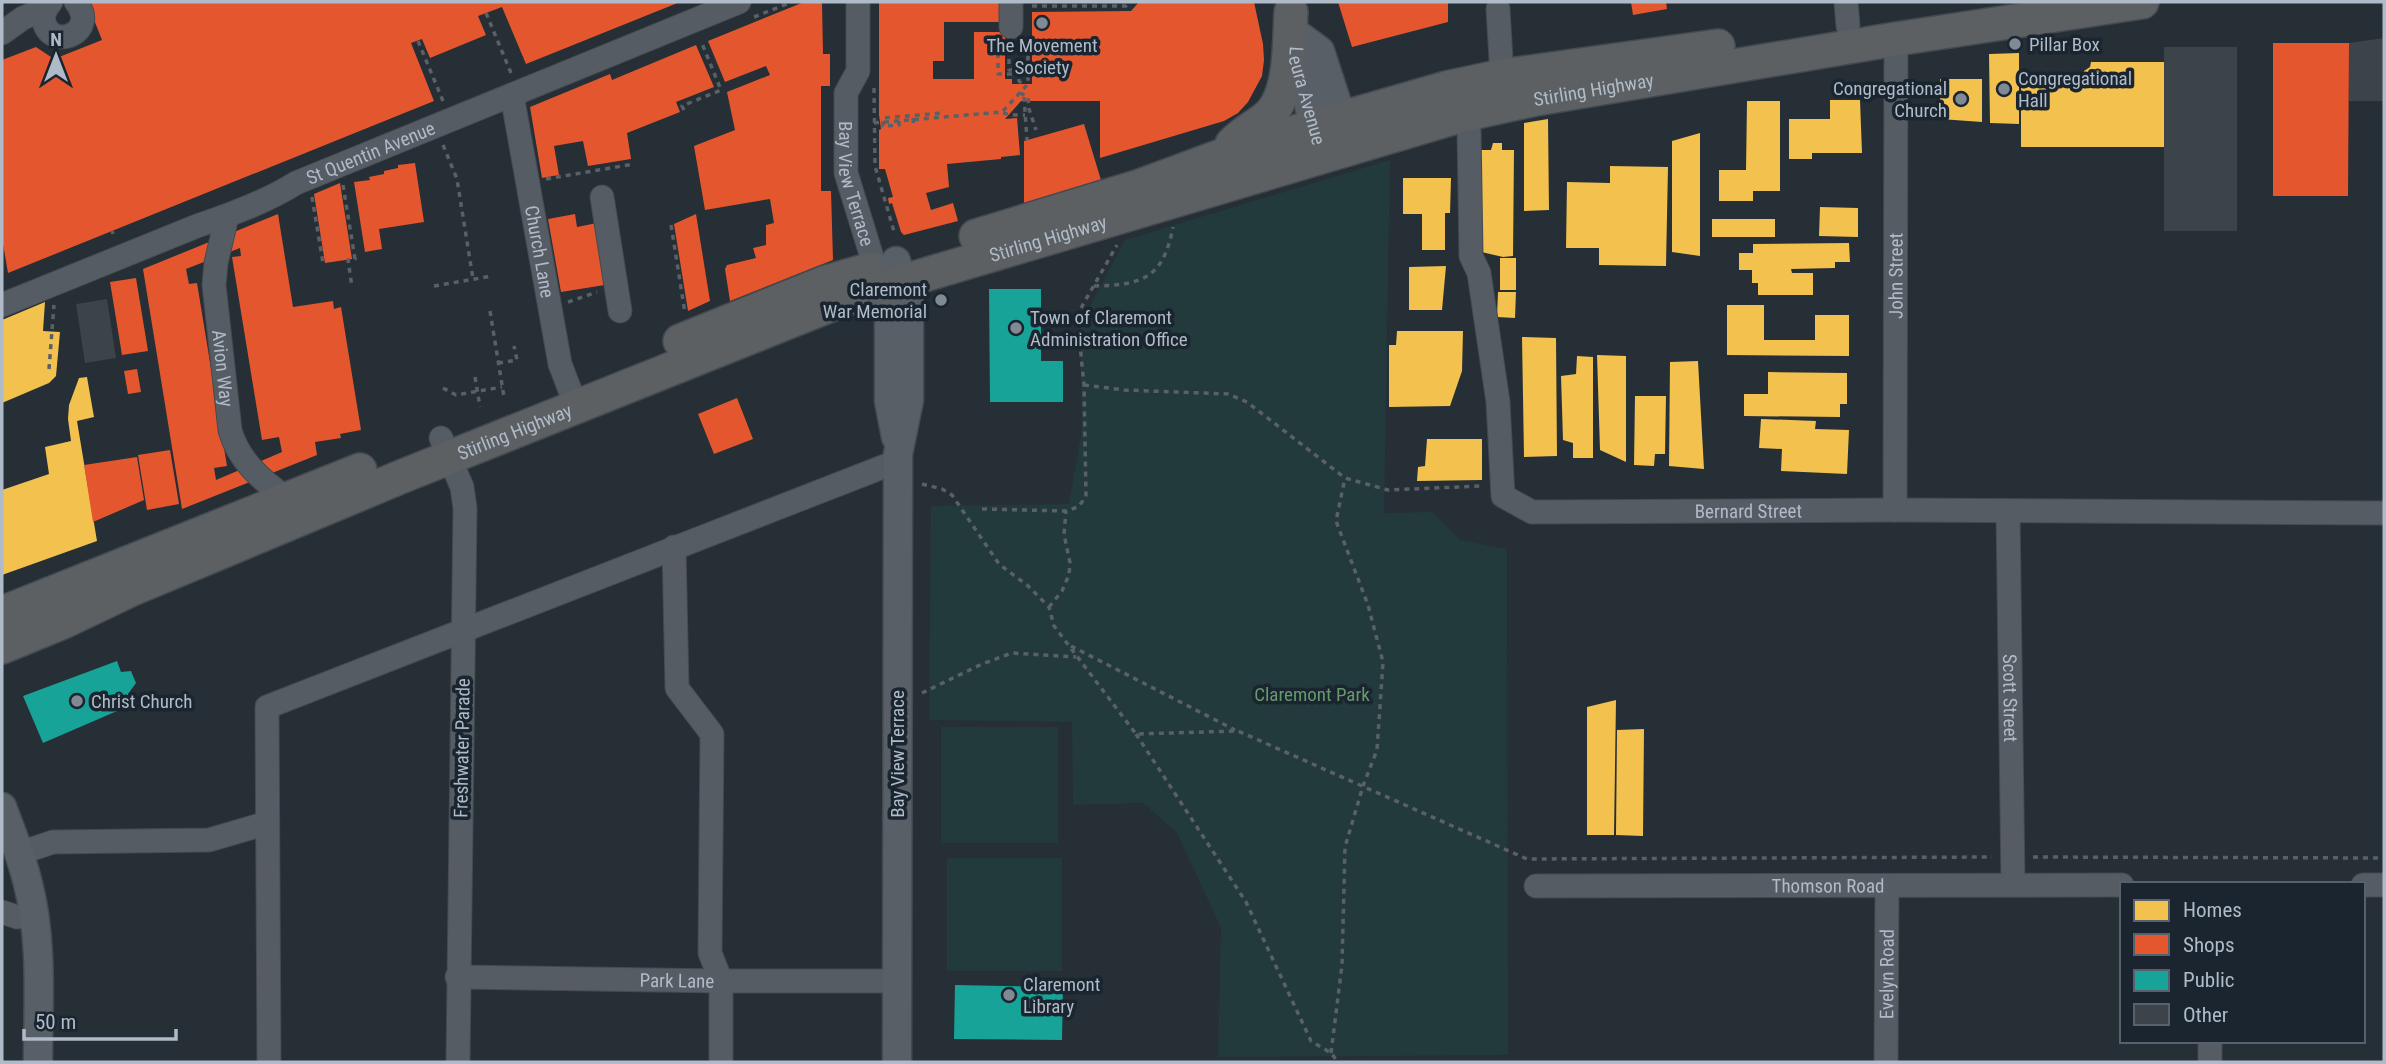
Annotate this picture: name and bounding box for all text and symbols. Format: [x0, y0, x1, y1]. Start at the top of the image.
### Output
marker: The Movement Society [1034, 15, 1050, 31]
north arrow [21, 21, 91, 91]
text: N [50, 28, 62, 51]
place label: Pillar Box [2029, 33, 2100, 56]
place label: The Movement Society [986, 34, 1098, 79]
marker: Pillar Box [2007, 36, 2023, 52]
street label: Leura Avenue [1284, 46, 1331, 147]
place label: Congregational Hall [2018, 67, 2132, 112]
street label: Stirling Highway [1532, 68, 1655, 111]
place label: Congregational Church [1833, 77, 1947, 122]
marker: Congregational Hall [1996, 81, 2012, 97]
marker: Congregational Church [1953, 91, 1969, 107]
street label: St Quentin Avenue [303, 116, 438, 189]
street label: Bay View Terrace [835, 121, 879, 249]
street label: Church Lane [520, 204, 559, 300]
street label: Stirling Highway [987, 210, 1110, 267]
street label: John Street [1884, 233, 1907, 319]
place label: Claremont War Memorial [823, 278, 927, 323]
marker: Claremont War Memorial [933, 292, 949, 308]
place label: Town of Claremont Administration Office [1030, 306, 1188, 351]
marker: Town of Claremont Administration Office [1008, 320, 1024, 336]
street label: Avion Way [208, 329, 239, 408]
street label: Stirling Highway [454, 398, 575, 465]
street label: Bernard Street [1695, 499, 1802, 523]
street label: Scott Street [1998, 654, 2023, 742]
street label: Freshwater Parade [449, 678, 475, 818]
park label: Claremont Park [1254, 683, 1370, 706]
place label: Christ Church [91, 690, 192, 713]
street label: Bay View Terrace [886, 690, 909, 818]
marker: Christ Church [69, 693, 85, 709]
street label: Thomson Road [1772, 874, 1884, 897]
legend [2120, 882, 2365, 1043]
text: Homes [2183, 898, 2242, 922]
street label: Evelyn Road [1875, 929, 1898, 1019]
text: Shops [2183, 933, 2235, 957]
street label: Park Lane [640, 968, 715, 992]
text: Public [2183, 968, 2235, 992]
place label: Claremont Library [1023, 973, 1100, 1018]
marker: Claremont Library [1001, 987, 1017, 1003]
scale bar [24, 998, 177, 1042]
text: Other [2183, 1003, 2228, 1027]
text: 50 m [35, 1010, 76, 1034]

